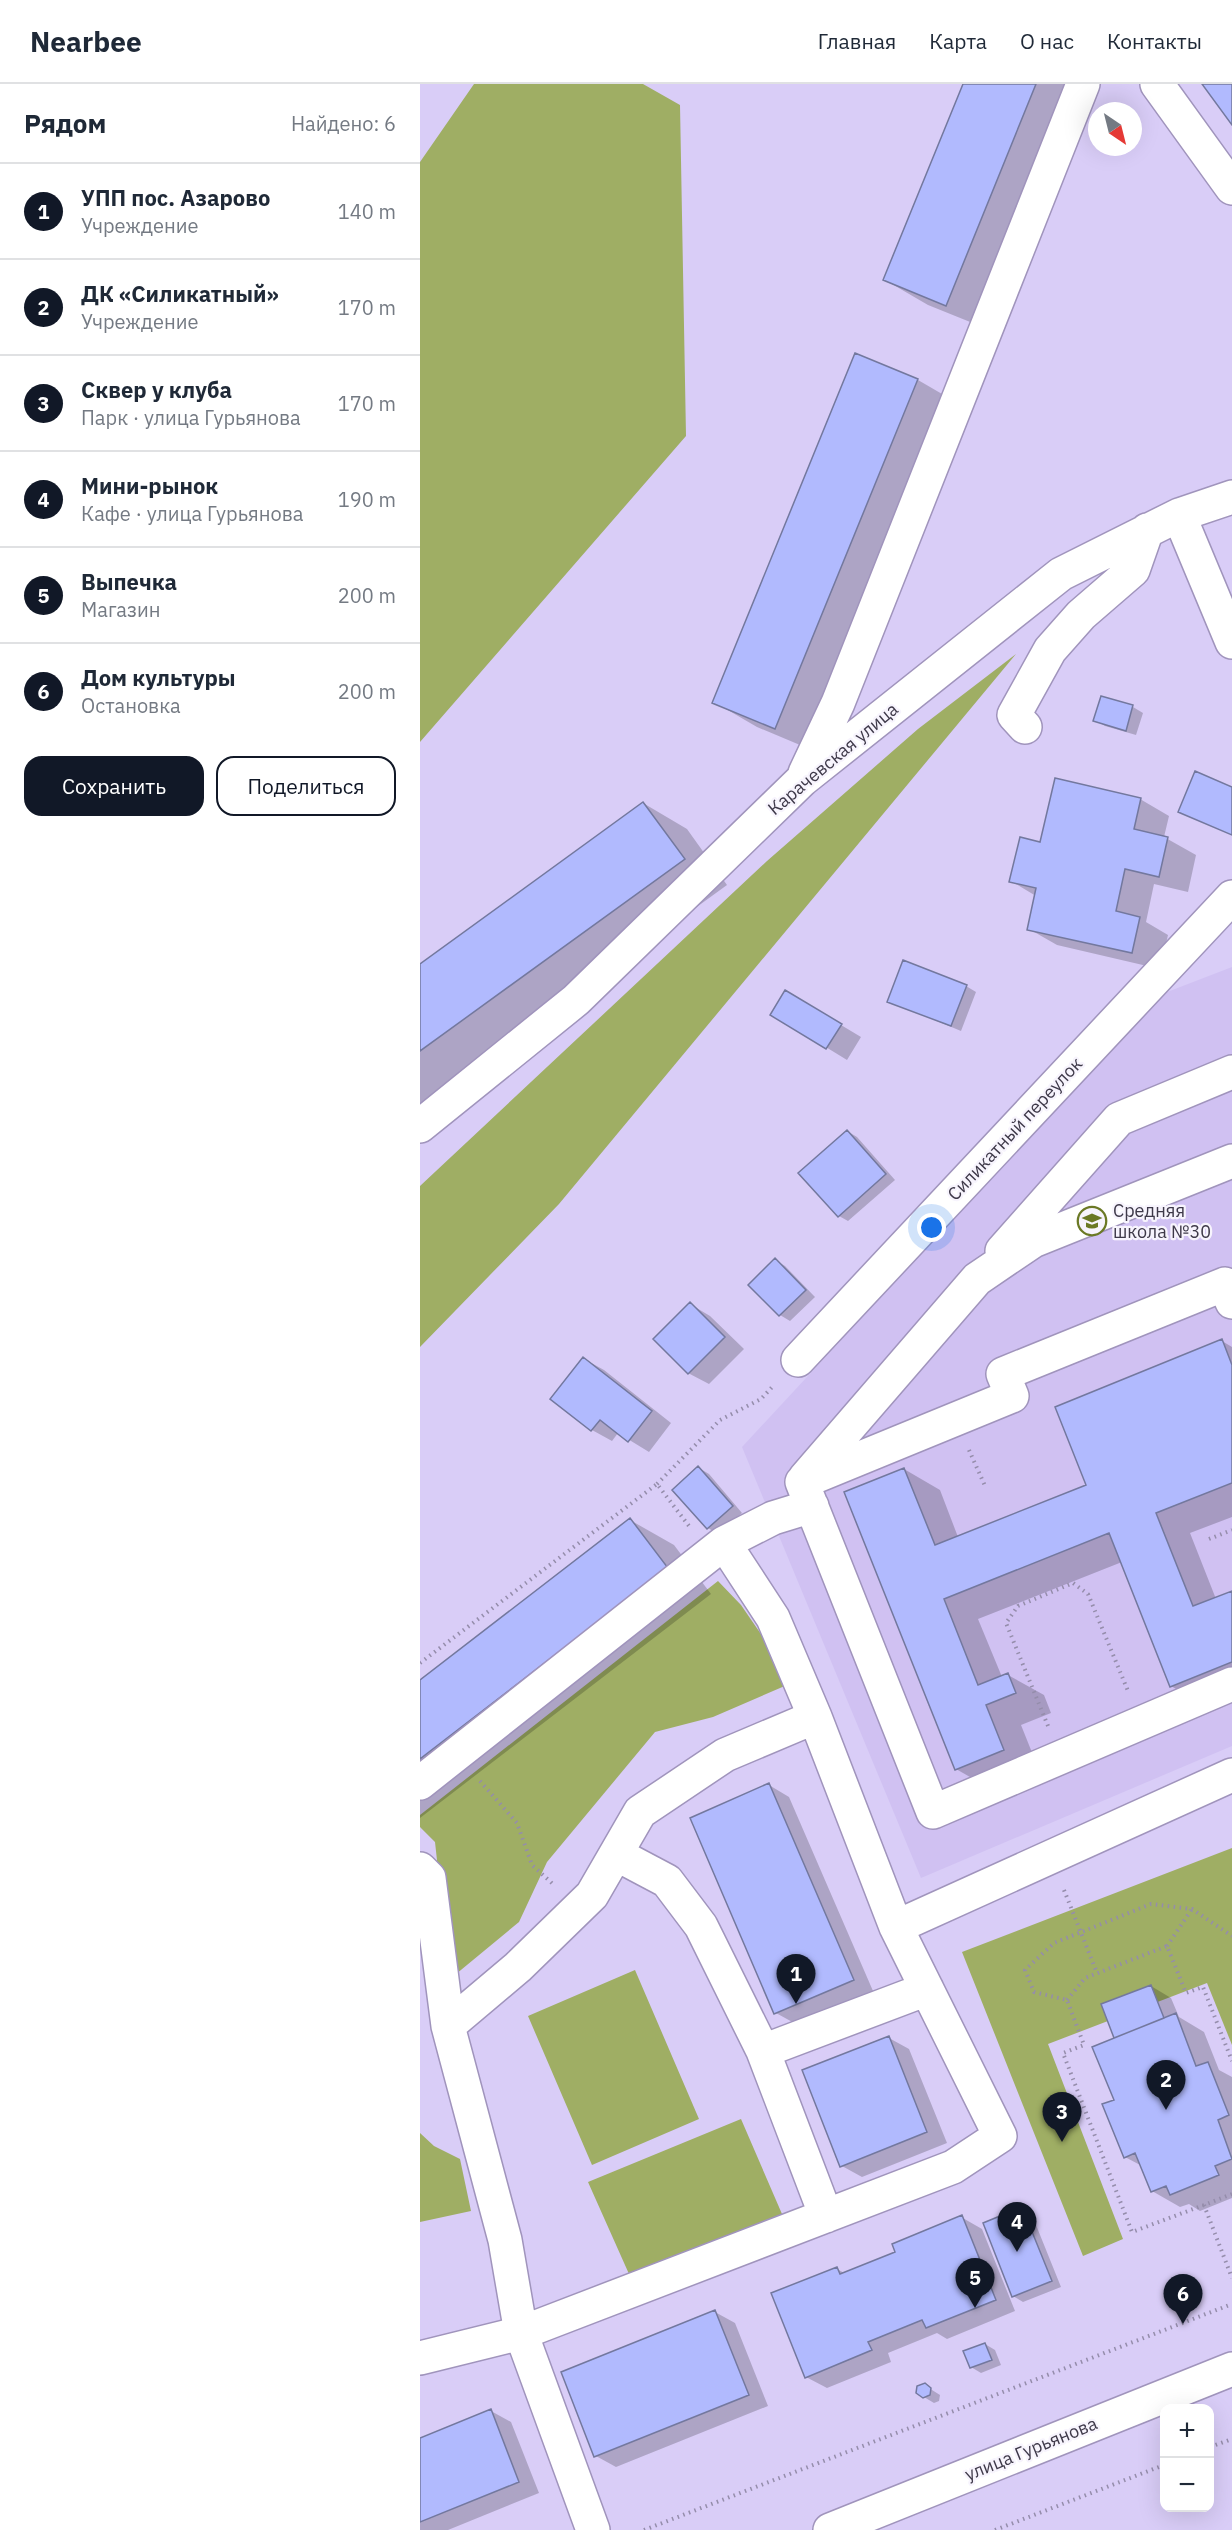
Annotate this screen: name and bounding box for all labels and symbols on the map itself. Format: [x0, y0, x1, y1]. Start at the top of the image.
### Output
north arrow [1088, 102, 1142, 156]
street label: Карачевская улица [763, 697, 903, 820]
street label: Силикатный переулок [942, 1052, 1087, 1205]
place label: Средняя школа №30 [1113, 1199, 1211, 1243]
school or university icon: Средняя школа №30 [1076, 1205, 1108, 1237]
your location [917, 1213, 946, 1242]
pin: 1 [776, 1954, 815, 2004]
pin: 2 [1146, 2060, 1186, 2110]
pin: 3 [1042, 2092, 1082, 2142]
pin: 4 [998, 2202, 1036, 2252]
pin: 5 [956, 2258, 994, 2308]
pin: 6 [1164, 2274, 1203, 2324]
street label: улица Гурьянова [961, 2411, 1101, 2486]

